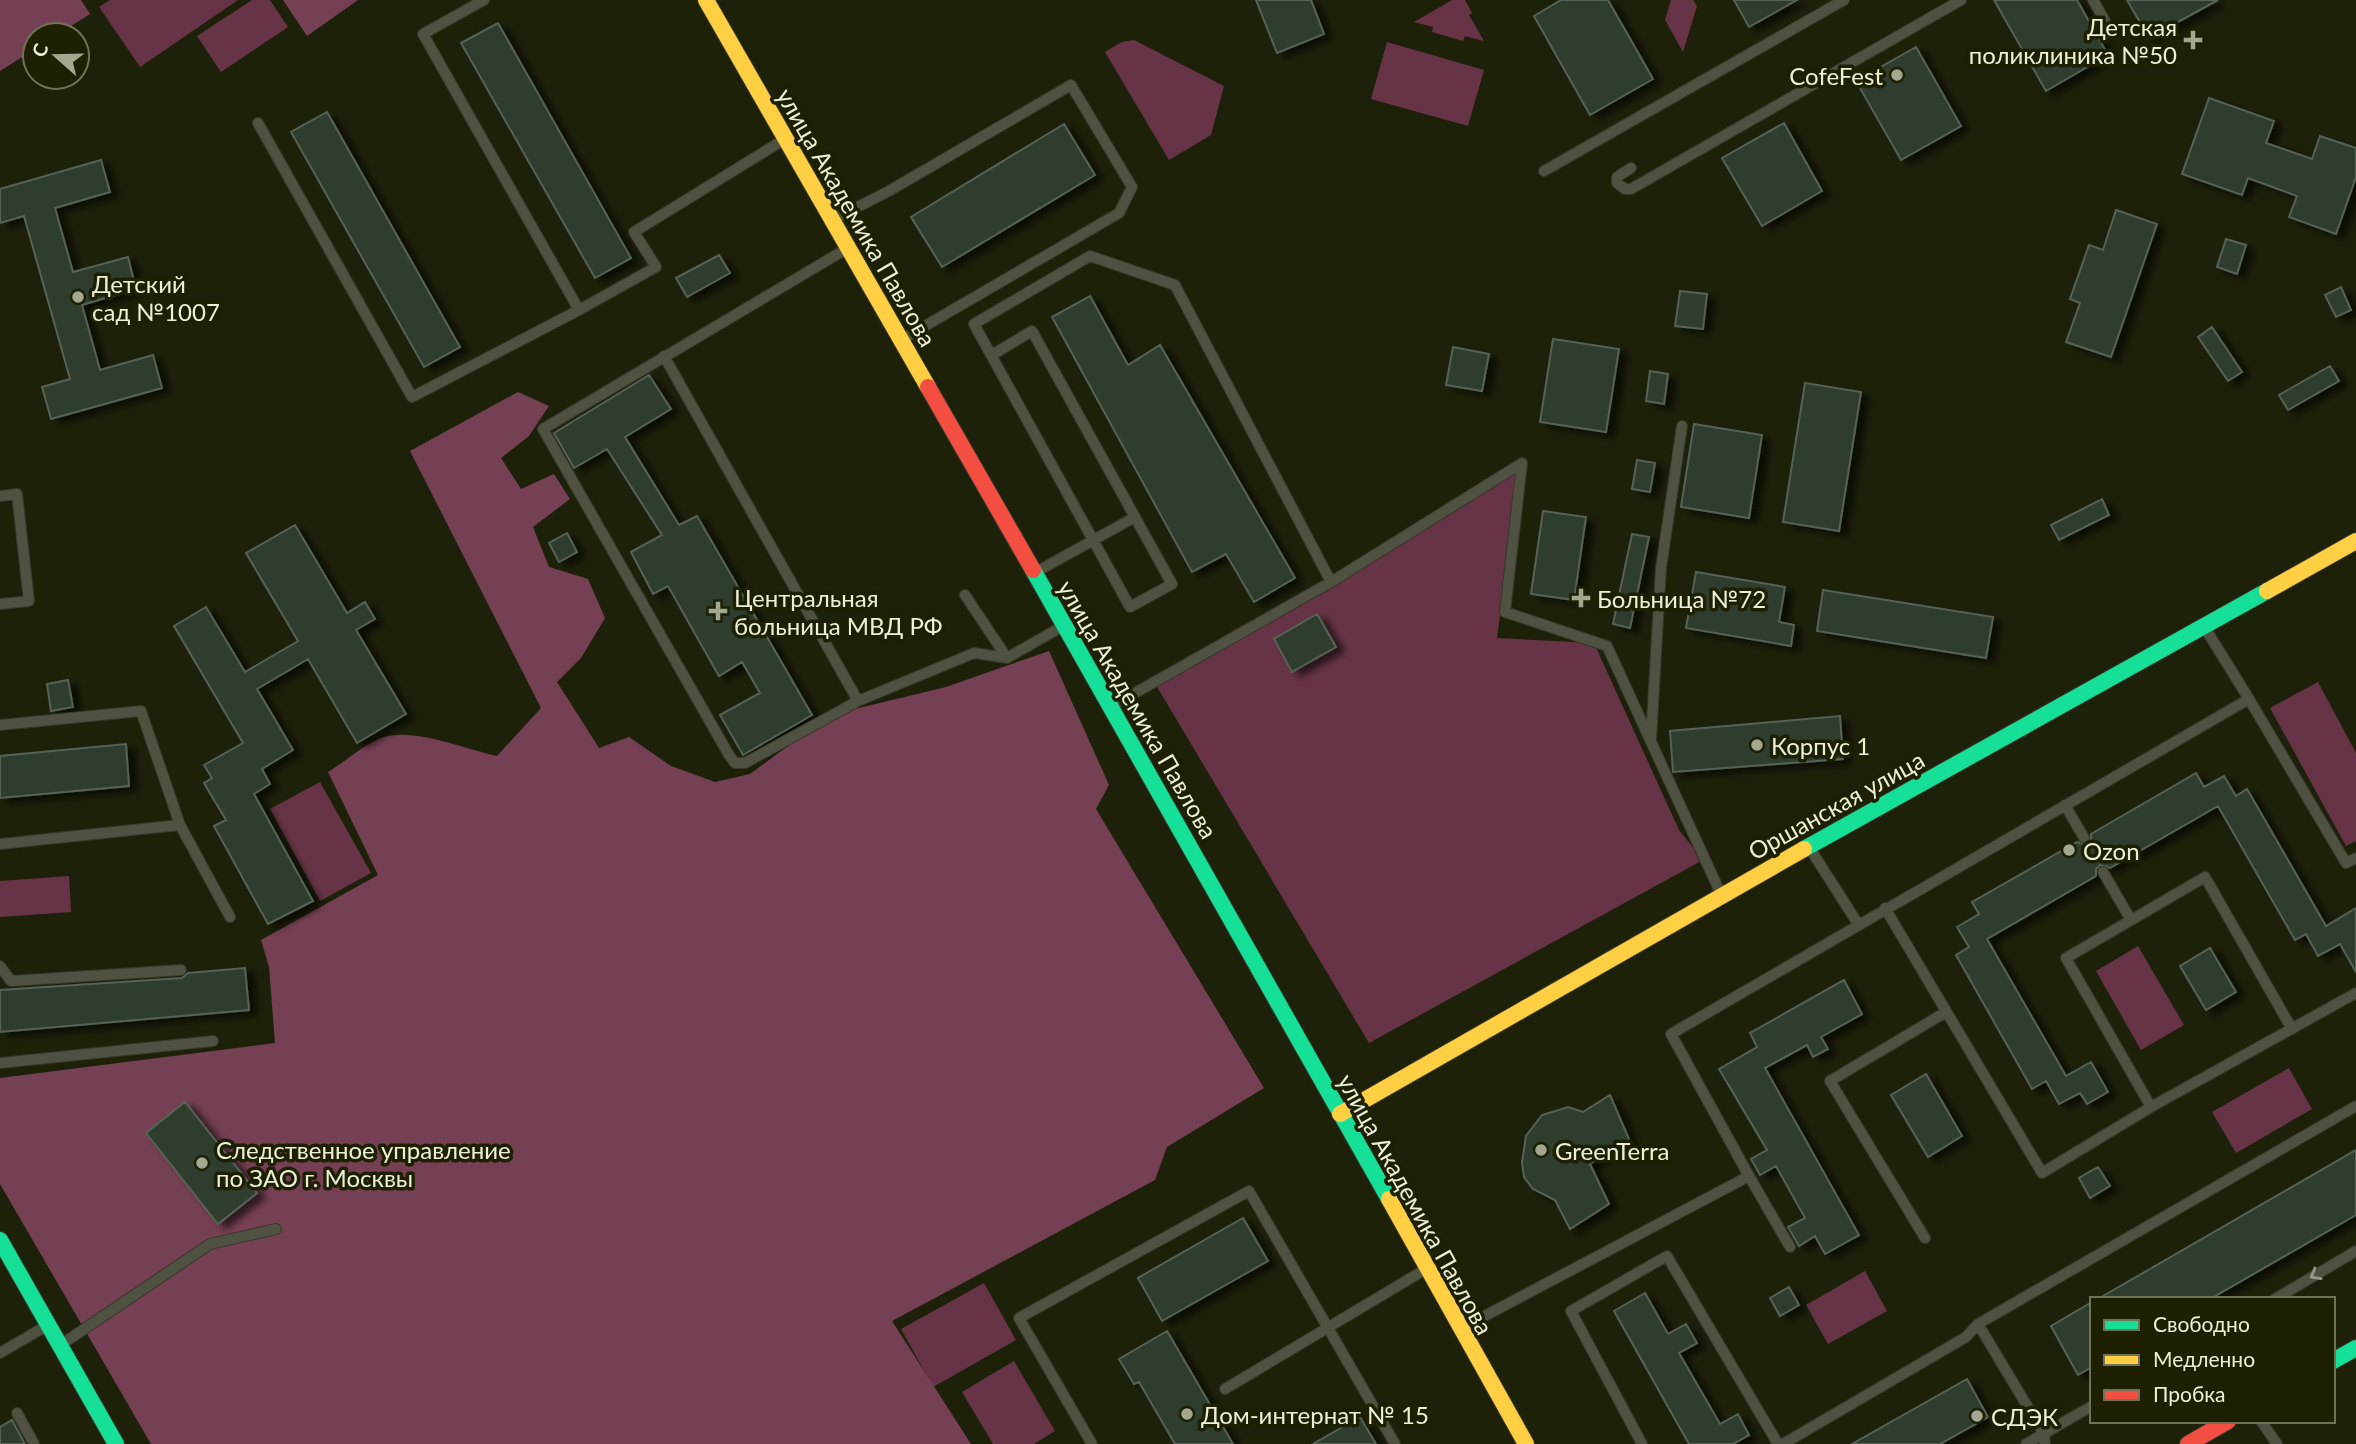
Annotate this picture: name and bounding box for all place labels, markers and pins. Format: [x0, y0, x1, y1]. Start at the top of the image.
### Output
place label: Детская поликлиника №50 [1969, 12, 2177, 69]
marker: Детская поликлиника №50 [2183, 30, 2203, 50]
place label: CofeFest [1789, 61, 1883, 90]
marker: CofeFest [1889, 67, 1905, 83]
place label: Детский сад №1007 [92, 269, 220, 326]
marker: Детский сад №1007 [70, 289, 86, 305]
place label: Центральная больница МВД РФ [734, 583, 943, 640]
place label: Больница №72 [1597, 584, 1766, 613]
marker: Больница №72 [1571, 588, 1591, 608]
marker: Центральная больница МВД РФ [708, 601, 728, 621]
place label: Корпус 1 [1771, 731, 1870, 760]
marker: Корпус 1 [1749, 737, 1765, 753]
place label: Ozon [2083, 836, 2140, 865]
marker: Ozon [2061, 842, 2077, 858]
place label: Следственное управление по ЗАО г. Москвы [216, 1135, 511, 1192]
place label: GreenTerra [1555, 1136, 1669, 1165]
marker: GreenTerra [1533, 1142, 1549, 1158]
marker: Следственное управление по ЗАО г. Москвы [194, 1155, 210, 1171]
place label: Дом-интернат № 15 [1201, 1400, 1429, 1429]
place label: СДЭК [1991, 1402, 2058, 1431]
marker: Дом-интернат № 15 [1179, 1406, 1195, 1422]
marker: СДЭК [1969, 1408, 1985, 1424]

